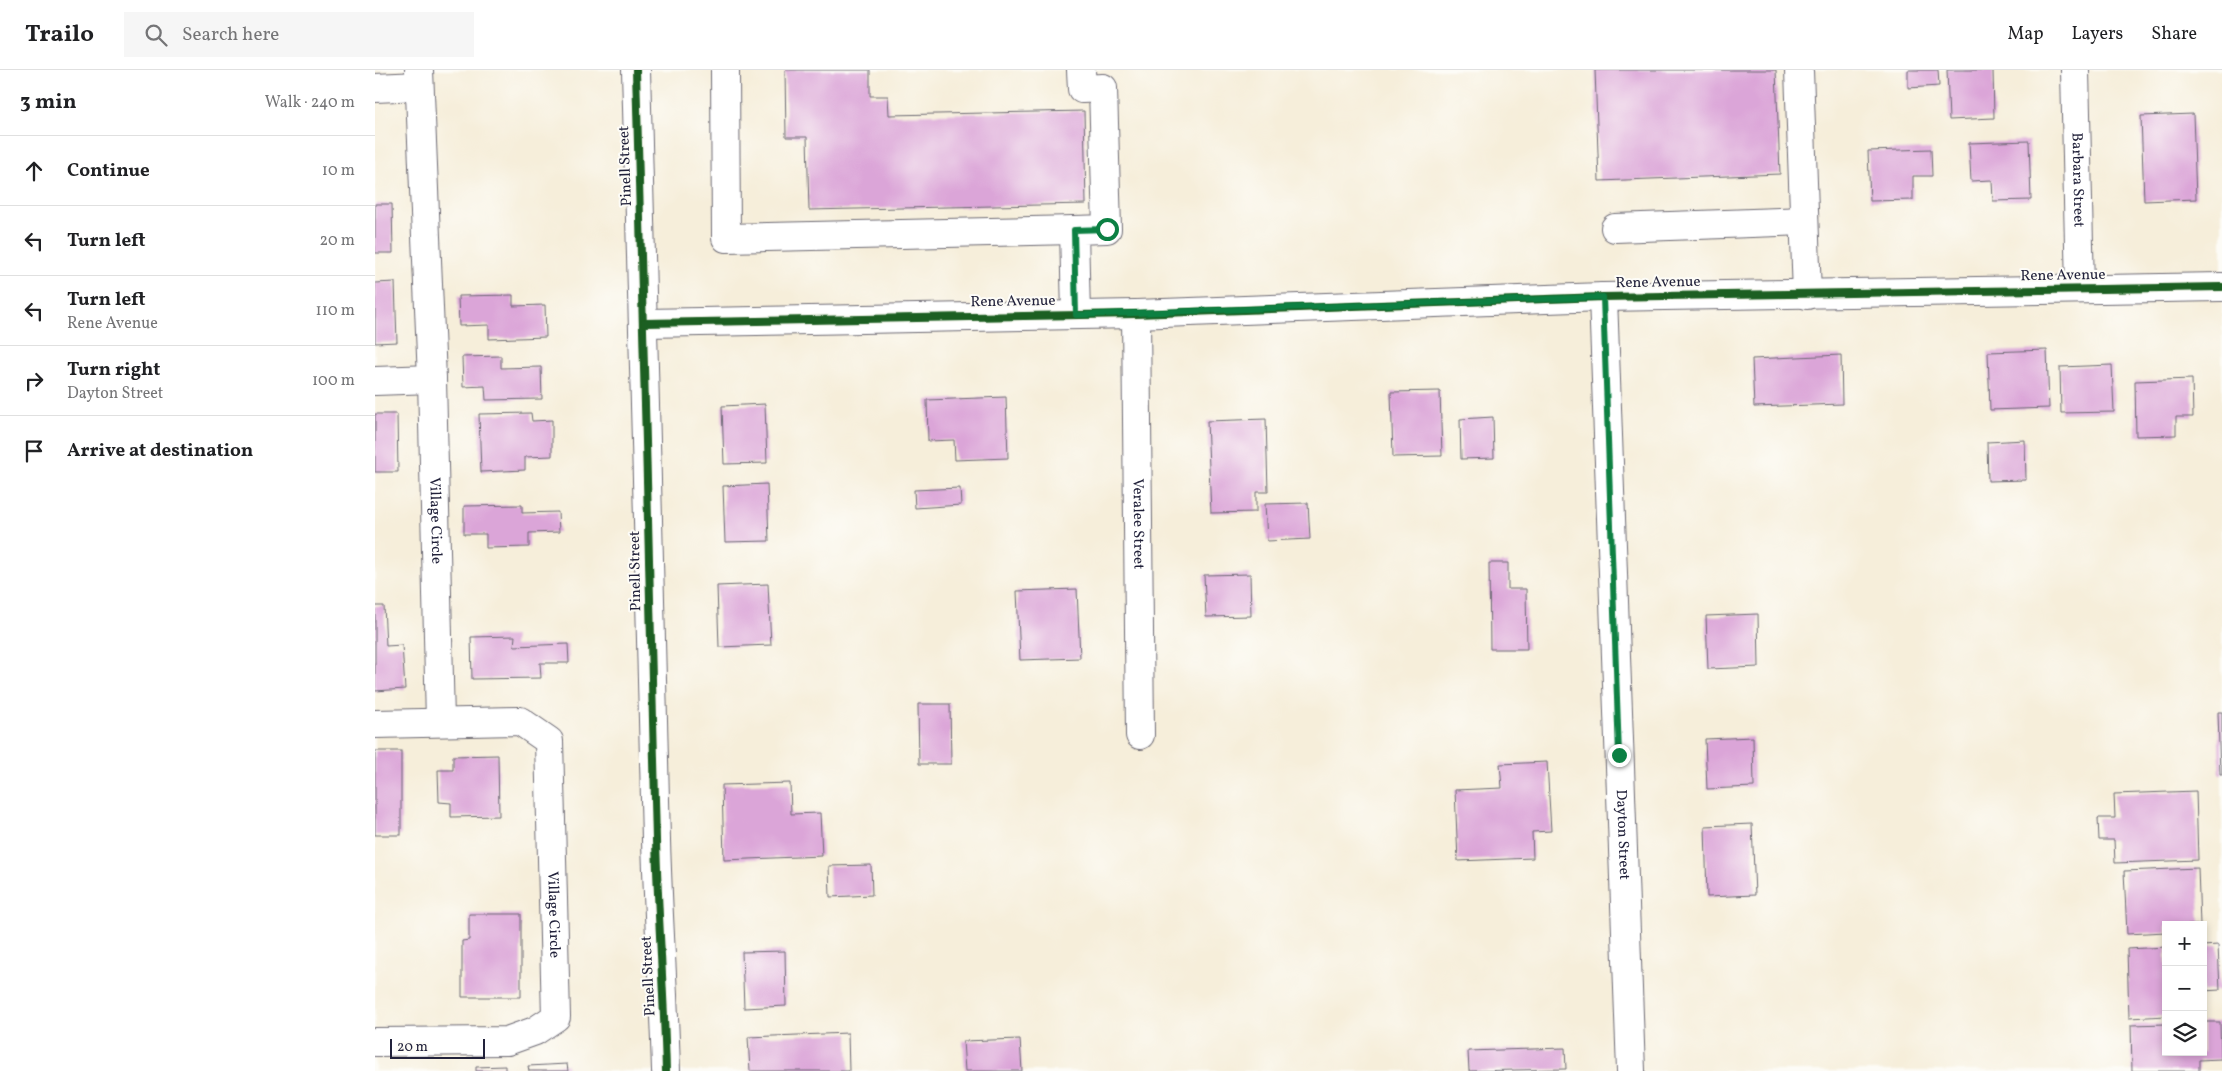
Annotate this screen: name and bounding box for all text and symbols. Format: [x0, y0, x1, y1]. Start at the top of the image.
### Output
search box [124, 12, 474, 57]
text: Trailo [25, 18, 94, 52]
icon: search [142, 21, 170, 49]
text: Search here [182, 22, 279, 48]
text: Map [2007, 22, 2043, 47]
text: Layers [2071, 22, 2123, 47]
text: Share [2151, 22, 2197, 47]
text: 3 min [20, 88, 76, 117]
text: Walk · 240 m [265, 92, 355, 114]
street label: Pinell Street [614, 125, 638, 207]
street label: Barbara Street [2066, 132, 2089, 228]
icon: ahead [20, 157, 48, 185]
text: Continue [67, 158, 150, 184]
text: 10 m [322, 160, 355, 182]
route start [1096, 218, 1119, 241]
icon: left [20, 227, 48, 255]
text: Turn left [67, 228, 146, 254]
text: 20 m [320, 230, 355, 252]
street label: Rene Avenue [2020, 265, 2106, 287]
street label: Rene Avenue [1615, 272, 1701, 294]
text: Turn left [67, 287, 146, 313]
street label: Rene Avenue [970, 291, 1056, 313]
icon: left [20, 297, 48, 325]
text: 110 m [316, 300, 355, 322]
text: Rene Avenue [67, 313, 158, 335]
text: Turn right [67, 357, 160, 383]
icon: right [20, 367, 48, 395]
text: 100 m [312, 370, 355, 392]
text: Dayton Street [67, 383, 163, 405]
icon: arrive [20, 437, 48, 465]
text: Arrive at destination [67, 438, 253, 464]
street label: Village Circle [424, 477, 447, 564]
street label: Veralee Street [1127, 478, 1149, 570]
street label: Pinell Street [625, 531, 647, 611]
route end [1608, 744, 1631, 767]
street label: Dayton Street [1610, 789, 1635, 880]
street label: Village Circle [542, 871, 565, 958]
map controls [2162, 921, 2207, 1056]
button: + [2162, 921, 2207, 966]
street label: Pinell Street [636, 935, 662, 1017]
button: − [2162, 966, 2207, 1011]
button: layers [2162, 1011, 2207, 1056]
scale bar [390, 1036, 485, 1059]
text: 20 m [397, 1038, 428, 1057]

